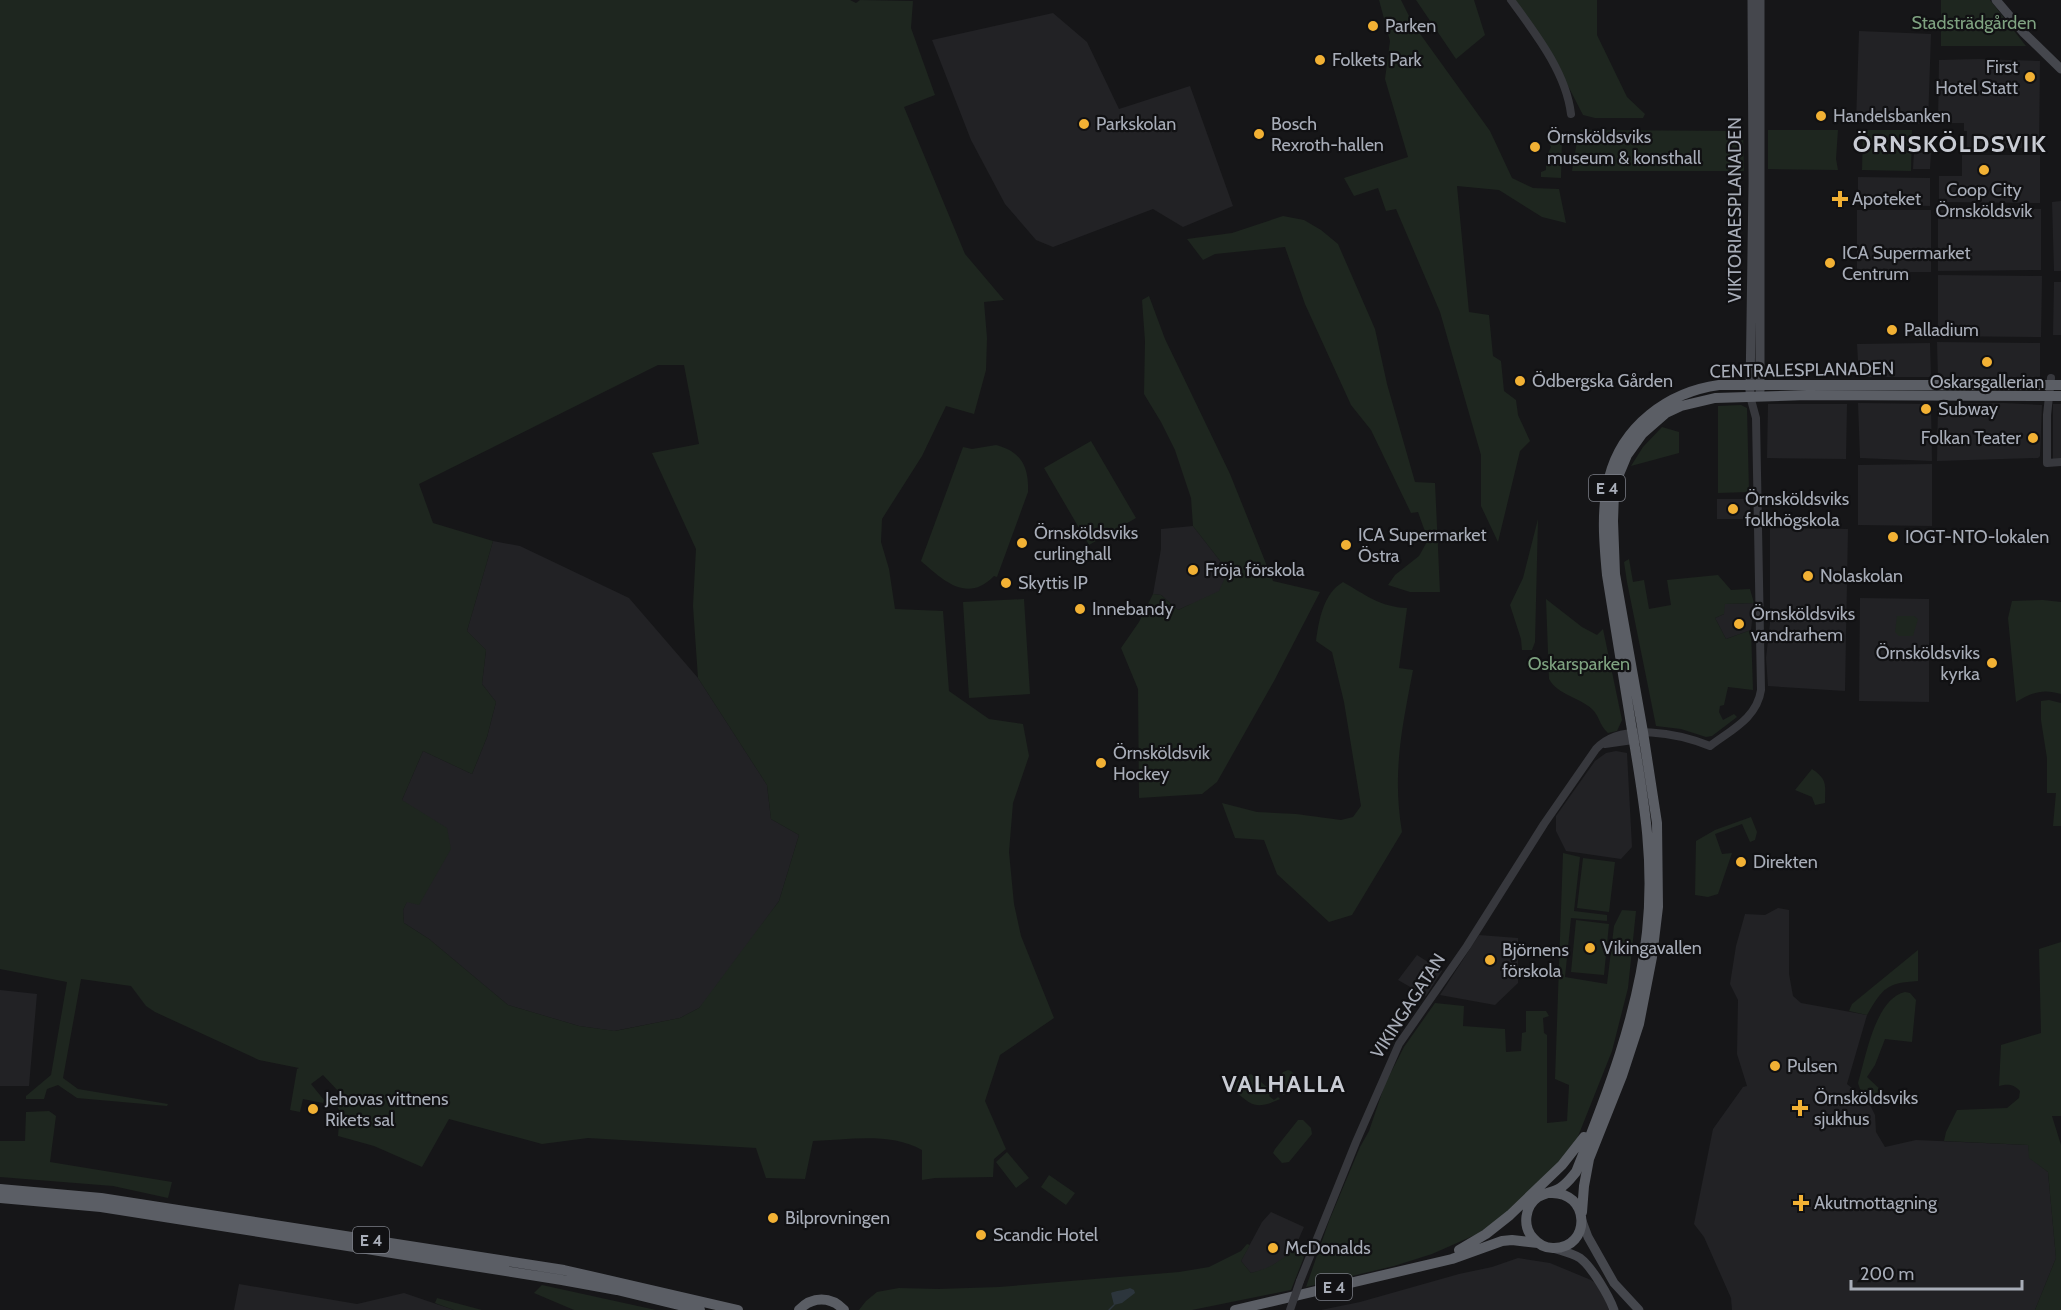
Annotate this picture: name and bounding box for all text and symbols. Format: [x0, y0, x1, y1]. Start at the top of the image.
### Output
park label: Stadsträdgården [1912, 12, 2036, 34]
place label: Parken [1385, 15, 1436, 37]
marker: Parken [1366, 19, 1380, 33]
place label: Folkets Park [1332, 49, 1423, 71]
marker: Folkets Park [1313, 53, 1327, 67]
place label: First Hotel Statt [1935, 56, 2018, 99]
marker: First Hotel Statt [2023, 70, 2037, 84]
place label: Handelsbanken [1833, 105, 1951, 127]
marker: Handelsbanken [1814, 109, 1828, 123]
place label: Parkskolan [1096, 113, 1176, 135]
place label: Bosch Rexroth-hallen [1271, 113, 1384, 156]
marker: Parkskolan [1077, 117, 1091, 131]
street label: VIKTORIAESPLANADEN [1724, 117, 1746, 303]
place label: Örnsköldsviks museum & konsthall [1547, 126, 1702, 169]
marker: Bosch Rexroth-hallen [1252, 127, 1266, 141]
district label: ÖRNSKÖLDSVIK [1853, 129, 2047, 158]
marker: Örnsköldsviks museum & konsthall [1528, 140, 1542, 154]
marker: Coop City Örnsköldsvik [1977, 163, 1991, 177]
place label: Coop City Örnsköldsvik [1936, 179, 2033, 222]
place label: Apoteket [1852, 188, 1921, 210]
marker: Apoteket [1833, 192, 1847, 206]
place label: ICA Supermarket Centrum [1842, 242, 1971, 285]
marker: ICA Supermarket Centrum [1823, 256, 1837, 270]
place label: Palladium [1904, 319, 1979, 341]
marker: Palladium [1885, 323, 1899, 337]
marker: Oskarsgallerian [1980, 355, 1994, 369]
street label: CENTRALESPLANADEN [1709, 357, 1895, 383]
place label: Ödbergska Gården [1532, 370, 1673, 392]
place label: Oskarsgallerian [1930, 371, 2044, 393]
marker: Ödbergska Gården [1513, 374, 1527, 388]
place label: Subway [1938, 398, 1998, 420]
marker: Subway [1919, 402, 1933, 416]
place label: Folkan Teater [1921, 427, 2021, 449]
marker: Folkan Teater [2026, 431, 2040, 445]
road number: E 4 [1589, 475, 1625, 501]
place label: Örnsköldsviks folkhögskola [1745, 488, 1849, 531]
marker: Örnsköldsviks folkhögskola [1726, 502, 1740, 516]
place label: Örnsköldsviks curlinghall [1034, 522, 1138, 565]
place label: ICA Supermarket Östra [1358, 524, 1487, 567]
place label: IOGT-NTO-lokalen [1905, 526, 2049, 548]
marker: IOGT-NTO-lokalen [1886, 530, 1900, 544]
marker: Örnsköldsviks curlinghall [1015, 536, 1029, 550]
marker: ICA Supermarket Östra [1339, 538, 1353, 552]
place label: Fröja förskola [1205, 559, 1305, 581]
marker: Fröja förskola [1186, 563, 1200, 577]
place label: Nolaskolan [1820, 565, 1903, 587]
marker: Nolaskolan [1801, 569, 1815, 583]
place label: Skyttis IP [1018, 572, 1088, 594]
marker: Skyttis IP [999, 576, 1013, 590]
place label: Innebandy [1092, 598, 1174, 620]
marker: Innebandy [1073, 602, 1087, 616]
place label: Örnsköldsviks vandrarhem [1751, 603, 1855, 646]
marker: Örnsköldsviks vandrarhem [1732, 617, 1746, 631]
place label: Örnsköldsviks kyrka [1876, 642, 1980, 685]
park label: Oskarsparken [1528, 653, 1630, 675]
marker: Örnsköldsviks kyrka [1985, 656, 1999, 670]
place label: Örnsköldsvik Hockey [1113, 742, 1211, 785]
marker: Örnsköldsvik Hockey [1094, 756, 1108, 770]
place label: Direkten [1753, 851, 1818, 873]
marker: Direkten [1734, 855, 1748, 869]
place label: Vikingavallen [1602, 937, 1702, 959]
place label: Björnens förskola [1502, 939, 1569, 982]
marker: Vikingavallen [1583, 941, 1597, 955]
street label: VIKINGAGATAN [1366, 949, 1450, 1063]
marker: Björnens förskola [1483, 953, 1497, 967]
place label: Pulsen [1787, 1055, 1838, 1077]
marker: Pulsen [1768, 1059, 1782, 1073]
district label: VALHALLA [1222, 1069, 1346, 1098]
place label: Örnsköldsviks sjukhus [1814, 1087, 1918, 1130]
place label: Jehovas vittnens Rikets sal [324, 1088, 449, 1131]
marker: Örnsköldsviks sjukhus [1791, 1099, 1809, 1117]
marker: Jehovas vittnens Rikets sal [306, 1102, 320, 1116]
place label: Akutmottagning [1814, 1192, 1938, 1214]
marker: Akutmottagning [1792, 1194, 1810, 1212]
place label: Bilprovningen [785, 1207, 890, 1229]
marker: Bilprovningen [766, 1211, 780, 1225]
place label: Scandic Hotel [993, 1224, 1099, 1246]
road number: E 4 [353, 1227, 389, 1253]
marker: Scandic Hotel [974, 1228, 988, 1242]
place label: McDonalds [1285, 1237, 1371, 1259]
marker: McDonalds [1266, 1241, 1280, 1255]
scale bar [1851, 1253, 2022, 1291]
text: 200 m [1860, 1263, 1914, 1285]
road number: E 4 [1316, 1274, 1352, 1300]

